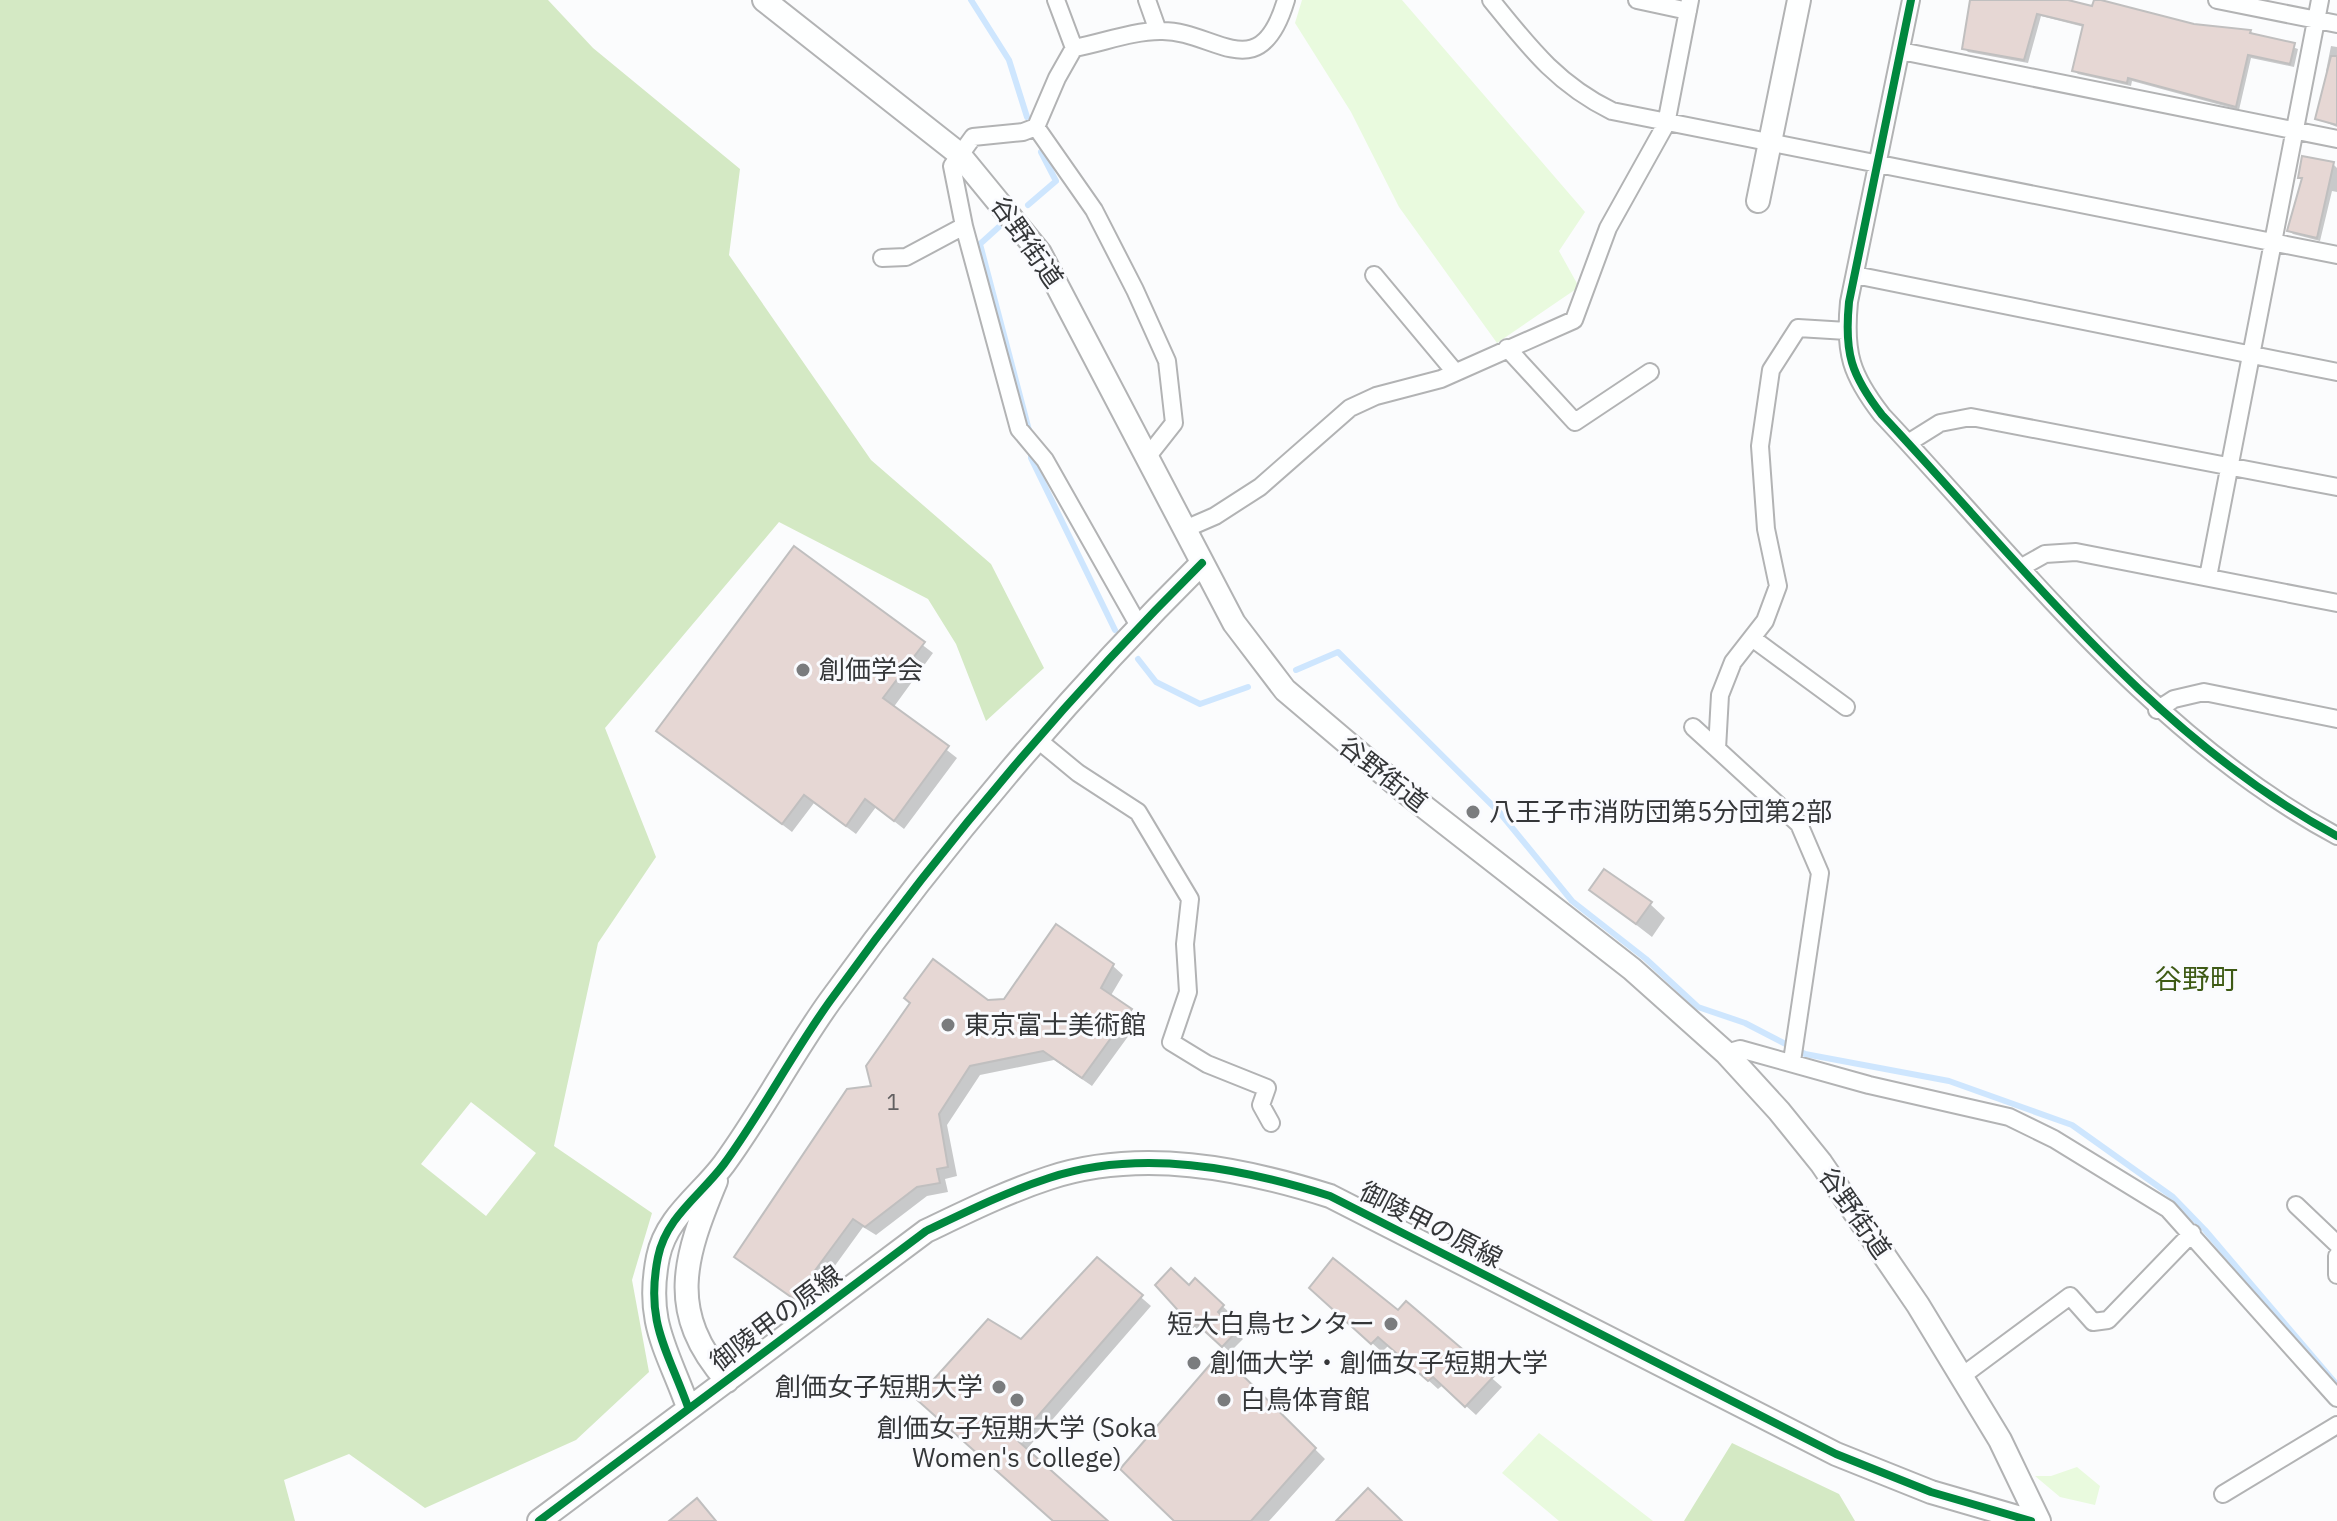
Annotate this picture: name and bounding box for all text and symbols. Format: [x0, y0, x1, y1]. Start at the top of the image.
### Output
street label: 谷野街道 [984, 189, 1072, 294]
place label: 創価学会 [819, 652, 923, 686]
marker: 創価学会 [794, 661, 812, 679]
street label: 谷野街道 [1332, 728, 1435, 819]
place label: 八王子市消防団第5分団第2部 [1489, 794, 1832, 828]
marker: 八王子市消防団第5分団第2部 [1464, 803, 1482, 821]
district label: 谷野町 [2154, 960, 2238, 997]
place label: 東京富士美術館 [964, 1007, 1146, 1041]
marker: 東京富士美術館 [939, 1016, 957, 1034]
house number: 1 [886, 1087, 900, 1116]
street label: 谷野街道 [1812, 1160, 1900, 1265]
street label: 御陵甲の原線 [1354, 1174, 1509, 1275]
street label: 御陵甲の原線 [703, 1257, 848, 1378]
place label: 短大白鳥センター [1167, 1306, 1375, 1340]
marker: 短大白鳥センター [1382, 1315, 1400, 1333]
place label: 創価大学・創価女子短期大学 [1210, 1345, 1548, 1379]
marker: 創価大学・創価女子短期大学 [1185, 1354, 1203, 1372]
place label: 創価女子短期大学 [775, 1369, 983, 1403]
marker: 創価女子短期大学 [990, 1378, 1008, 1396]
place label: 白鳥体育館 [1240, 1382, 1370, 1416]
marker: 創価女子短期大学 (Soka Women's College) [1008, 1391, 1026, 1409]
marker: 白鳥体育館 [1215, 1391, 1233, 1409]
place label: 創価女子短期大学 (Soka Women's College) [877, 1410, 1157, 1474]

